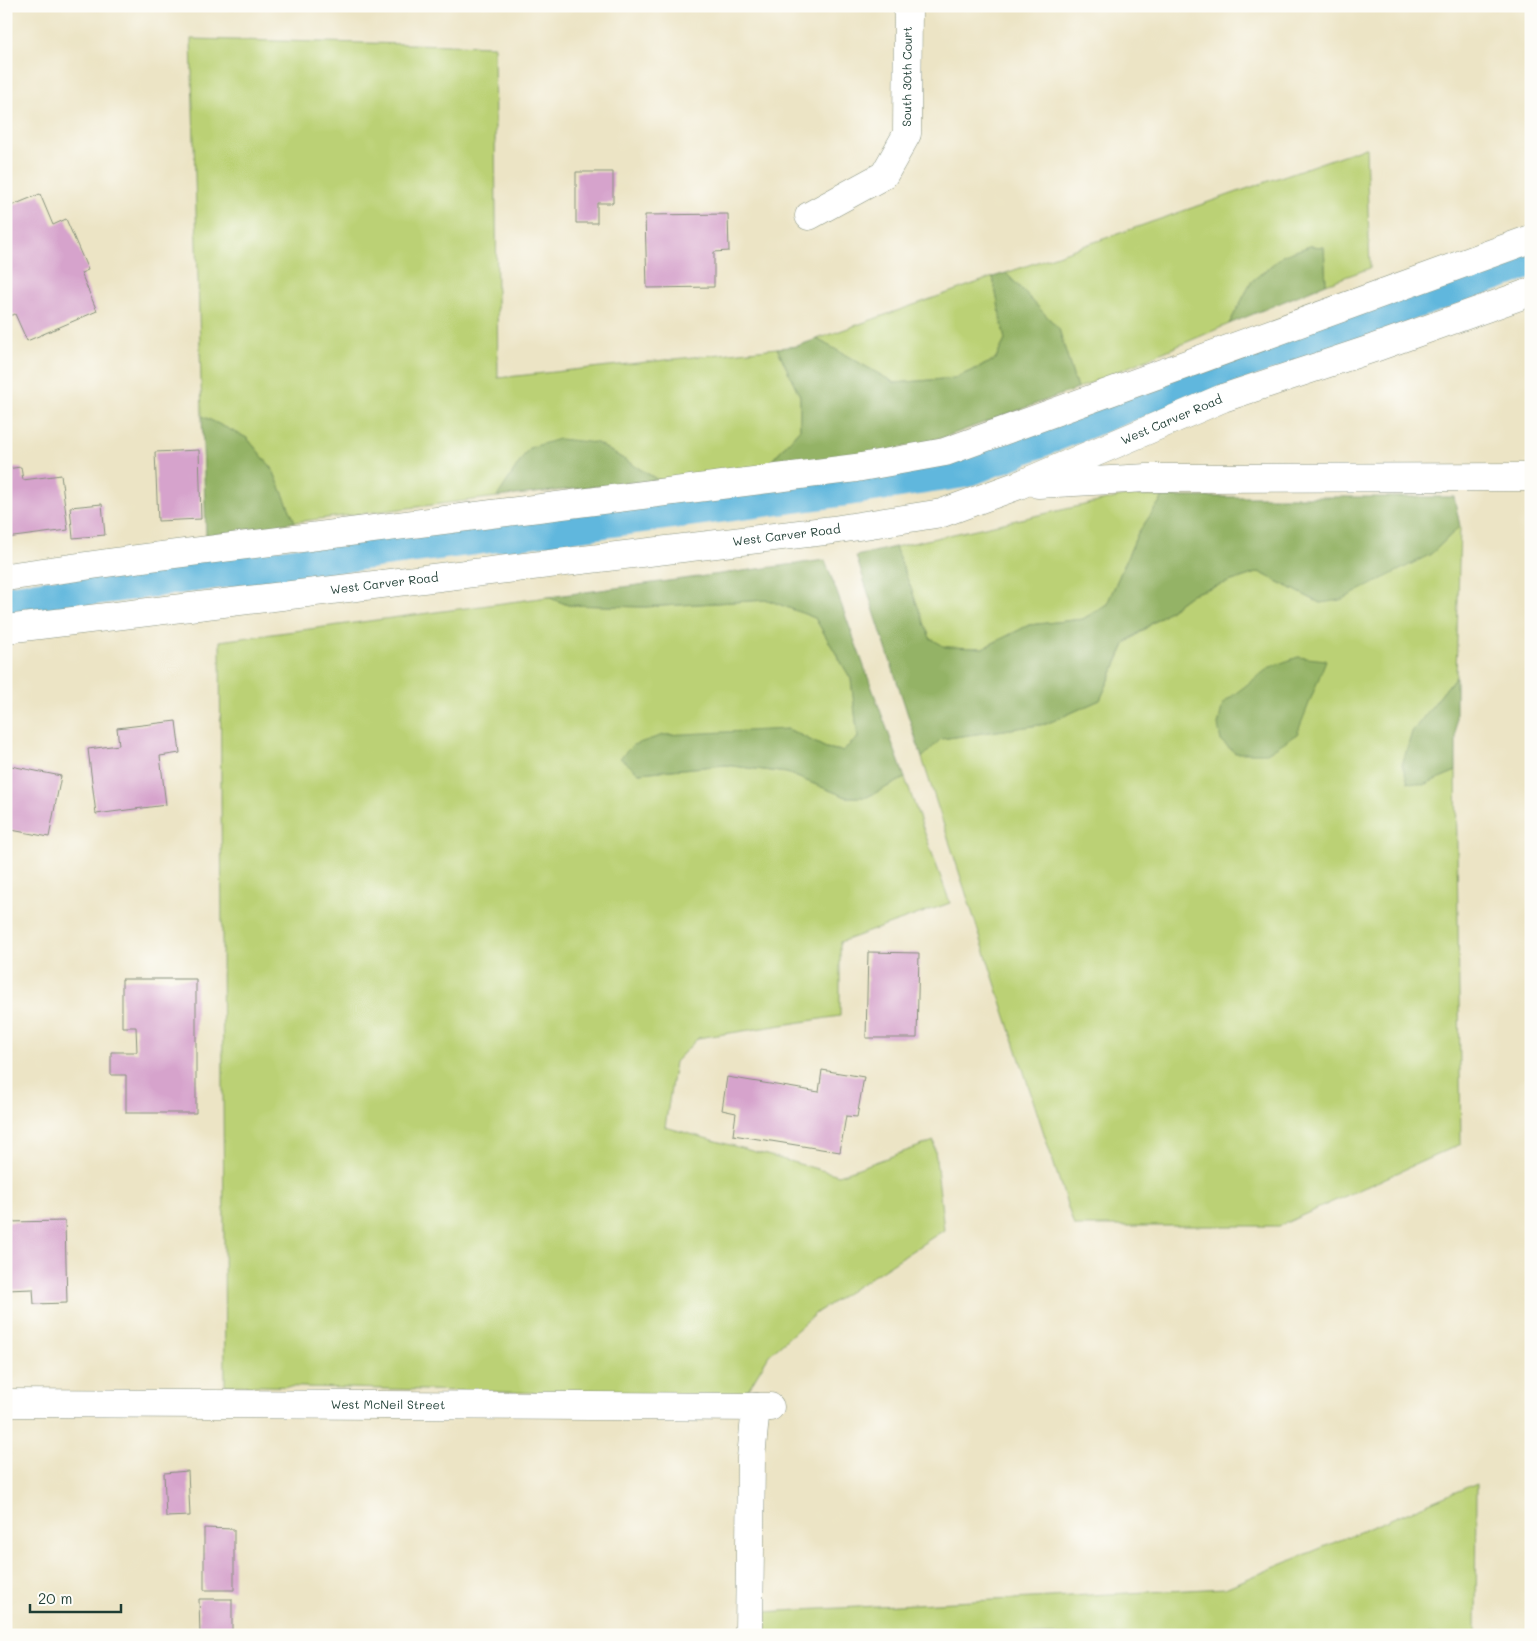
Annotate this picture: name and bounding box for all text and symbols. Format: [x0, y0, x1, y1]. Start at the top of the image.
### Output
street label: South 30th Court [898, 26, 915, 127]
street label: West Carver Road [1118, 390, 1225, 448]
street label: West Carver Road [731, 520, 842, 549]
street label: West Carver Road [329, 568, 439, 597]
street label: West McNeil Street [331, 1396, 445, 1412]
scale bar [30, 1581, 121, 1613]
text: 20 m [38, 1588, 72, 1608]

